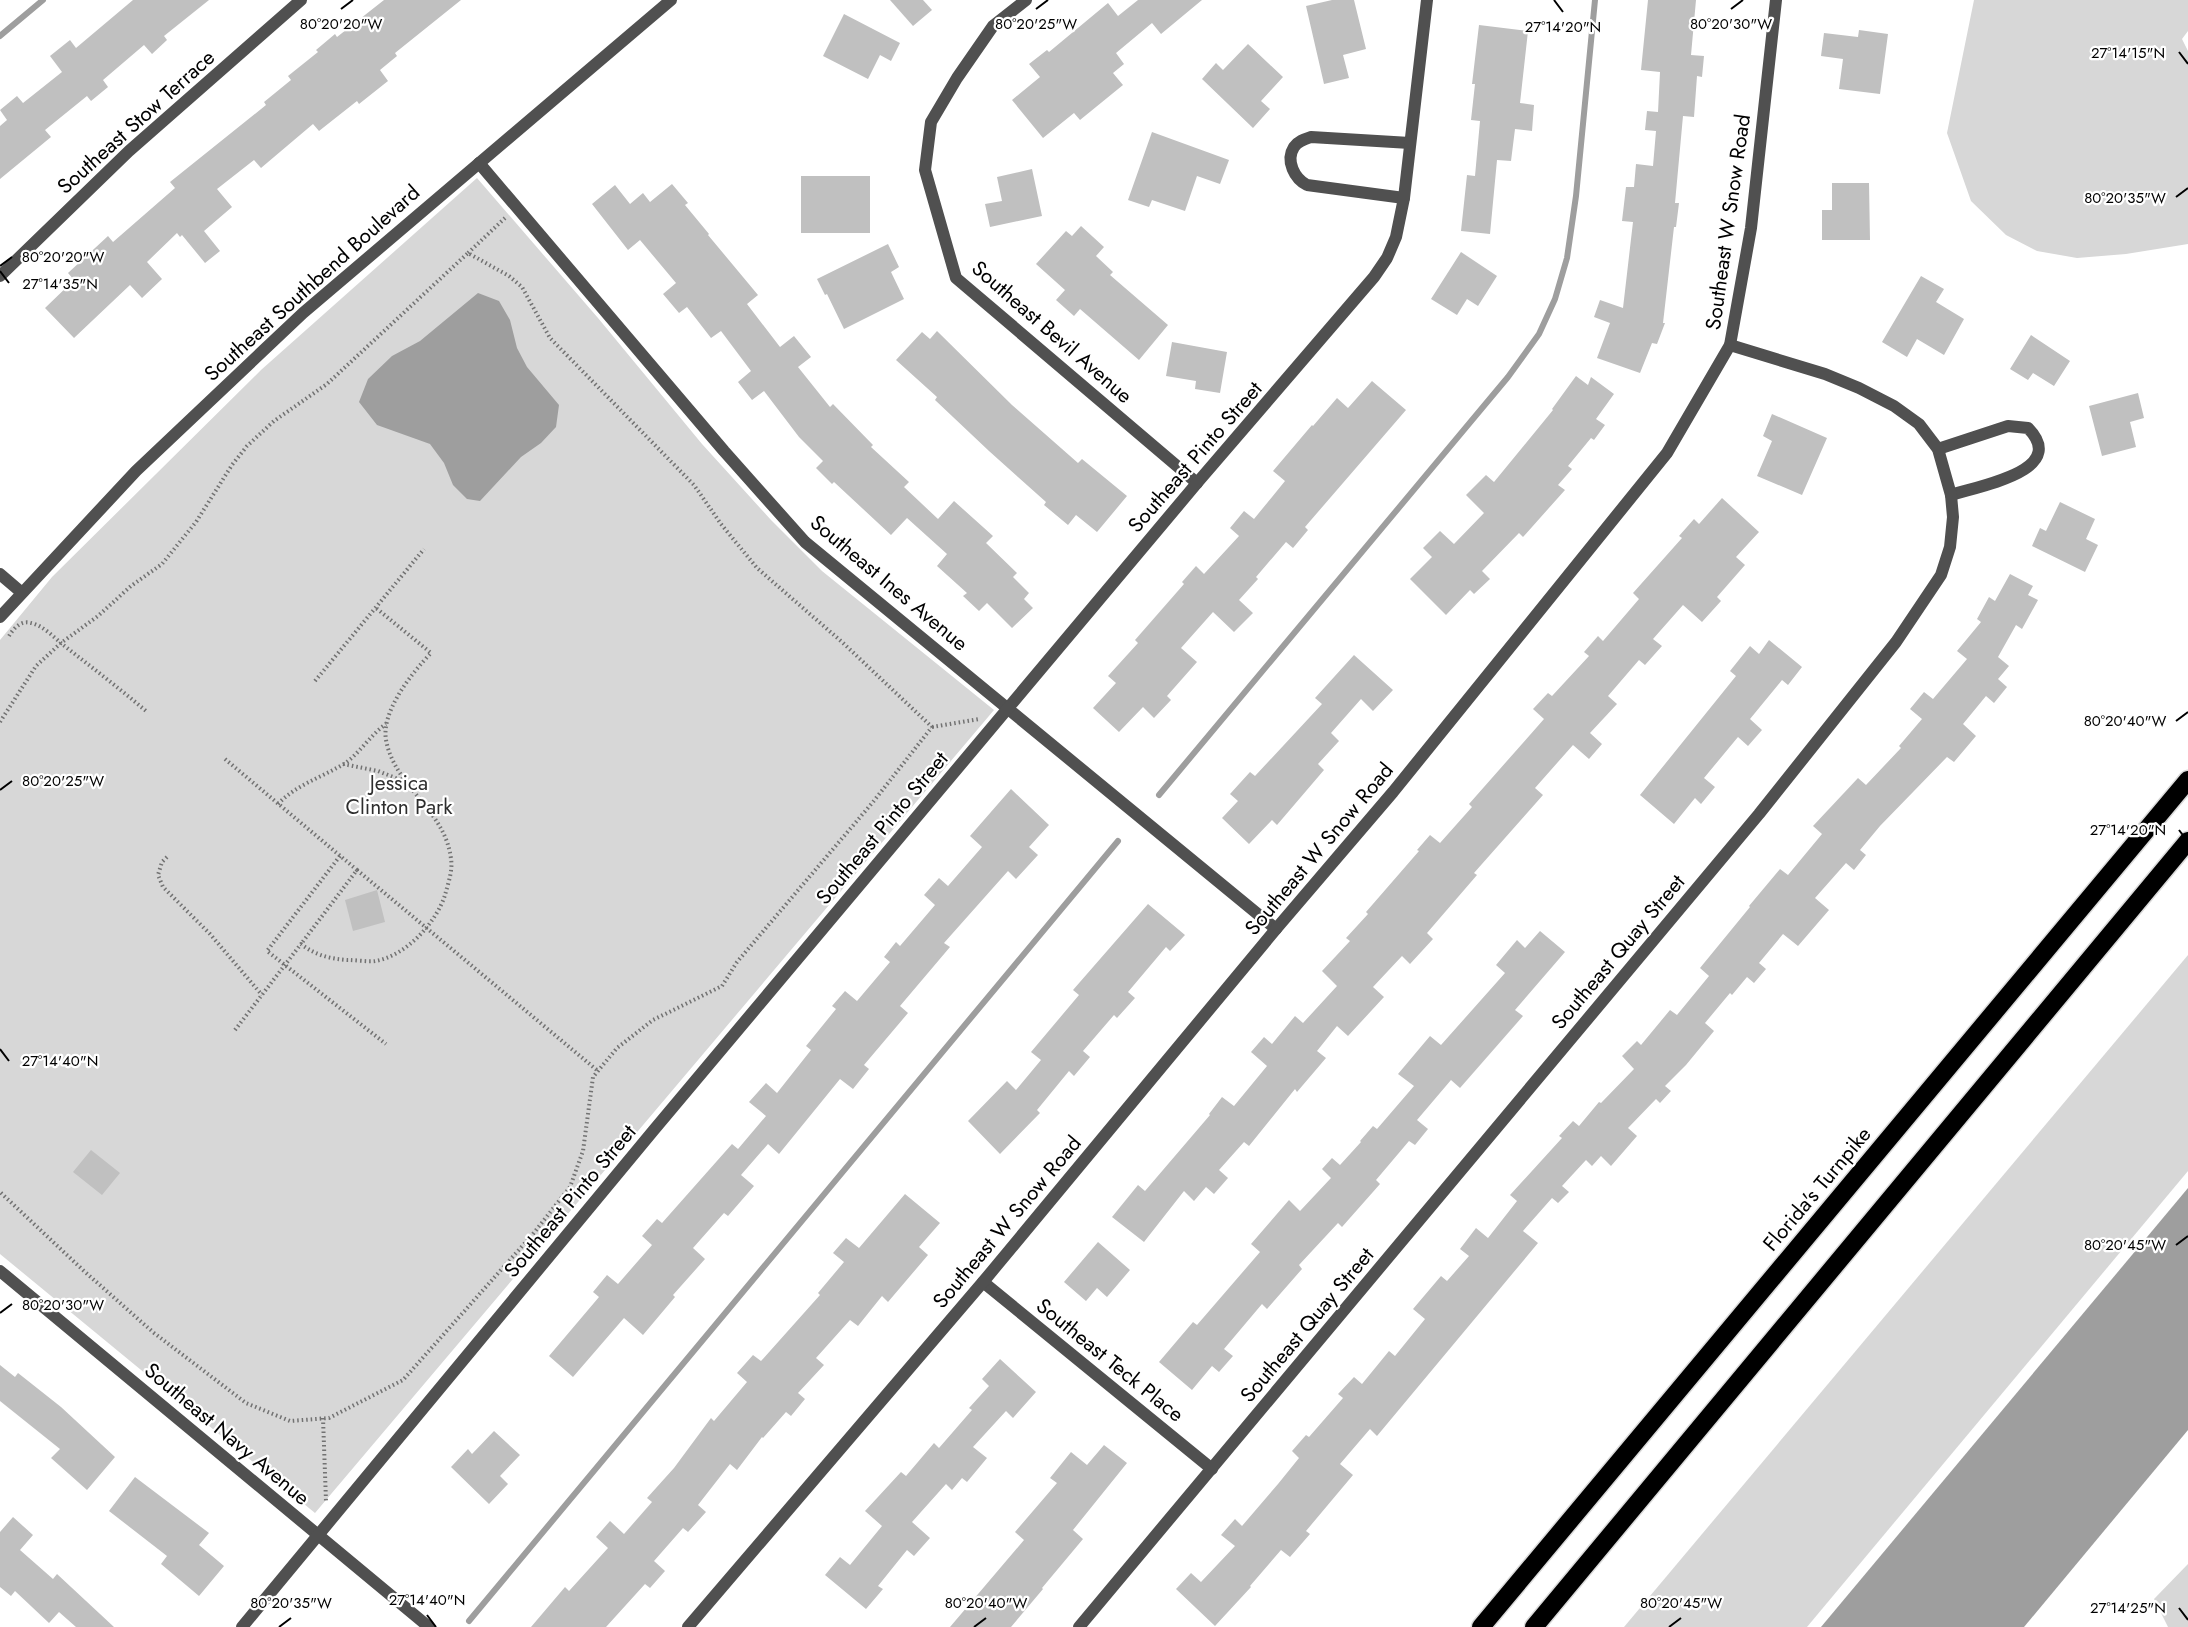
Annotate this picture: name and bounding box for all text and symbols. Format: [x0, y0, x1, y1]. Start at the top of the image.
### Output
text: 80°20'20"W [300, 13, 382, 35]
text: 80°20'25"W [995, 13, 1077, 35]
text: 80°20'30"W [1690, 13, 1772, 35]
text: 27°14'20"N [1525, 16, 1601, 38]
text: 27°14'15"N [2091, 42, 2165, 64]
street label: Southeast Stow Terrace [51, 43, 222, 201]
street label: Southeast W Snow Road [1698, 112, 1758, 332]
street label: Southeast Southbend Boulevard [198, 178, 426, 388]
text: 80°20'35"W [2084, 187, 2166, 209]
text: 80°20'20"W [22, 246, 104, 268]
street label: Southeast Bevil Avenue [965, 254, 1139, 410]
text: 27°14'35"N [22, 273, 98, 295]
street label: Southeast Pinto Street [1121, 375, 1269, 539]
street label: Southeast Ines Avenue [804, 508, 975, 658]
text: 80°20'40"W [2084, 710, 2167, 732]
street label: Southeast Pinto Street [809, 745, 955, 911]
street label: Southeast W Snow Road [1238, 756, 1400, 942]
park label: Jessica Clinton Park [346, 768, 453, 822]
text: 80°20'25"W [22, 770, 104, 792]
text: 27°14'20"N [2090, 819, 2166, 841]
street label: Southeast Quay Street [1544, 868, 1692, 1036]
text: 27°14'40"N [22, 1050, 98, 1072]
street label: Southeast Pinto Street [497, 1118, 643, 1284]
street label: Florida's Turnpike [1756, 1120, 1878, 1258]
street label: Southeast W Snow Road [926, 1129, 1088, 1315]
text: 80°20'45"W [2084, 1234, 2166, 1256]
street label: Southeast Quay Street [1233, 1241, 1381, 1409]
street label: Southeast Teck Place [1030, 1291, 1190, 1429]
text: 80°20'30"W [22, 1294, 104, 1316]
street label: Southeast Navy Avenue [138, 1356, 316, 1512]
text: 27°14'40"N [389, 1589, 465, 1611]
text: 80°20'35"W [250, 1592, 332, 1614]
text: 80°20'40"W [945, 1592, 1028, 1614]
text: 80°20'45"W [1640, 1592, 1722, 1614]
text: 27°14'25"N [2090, 1597, 2166, 1619]

